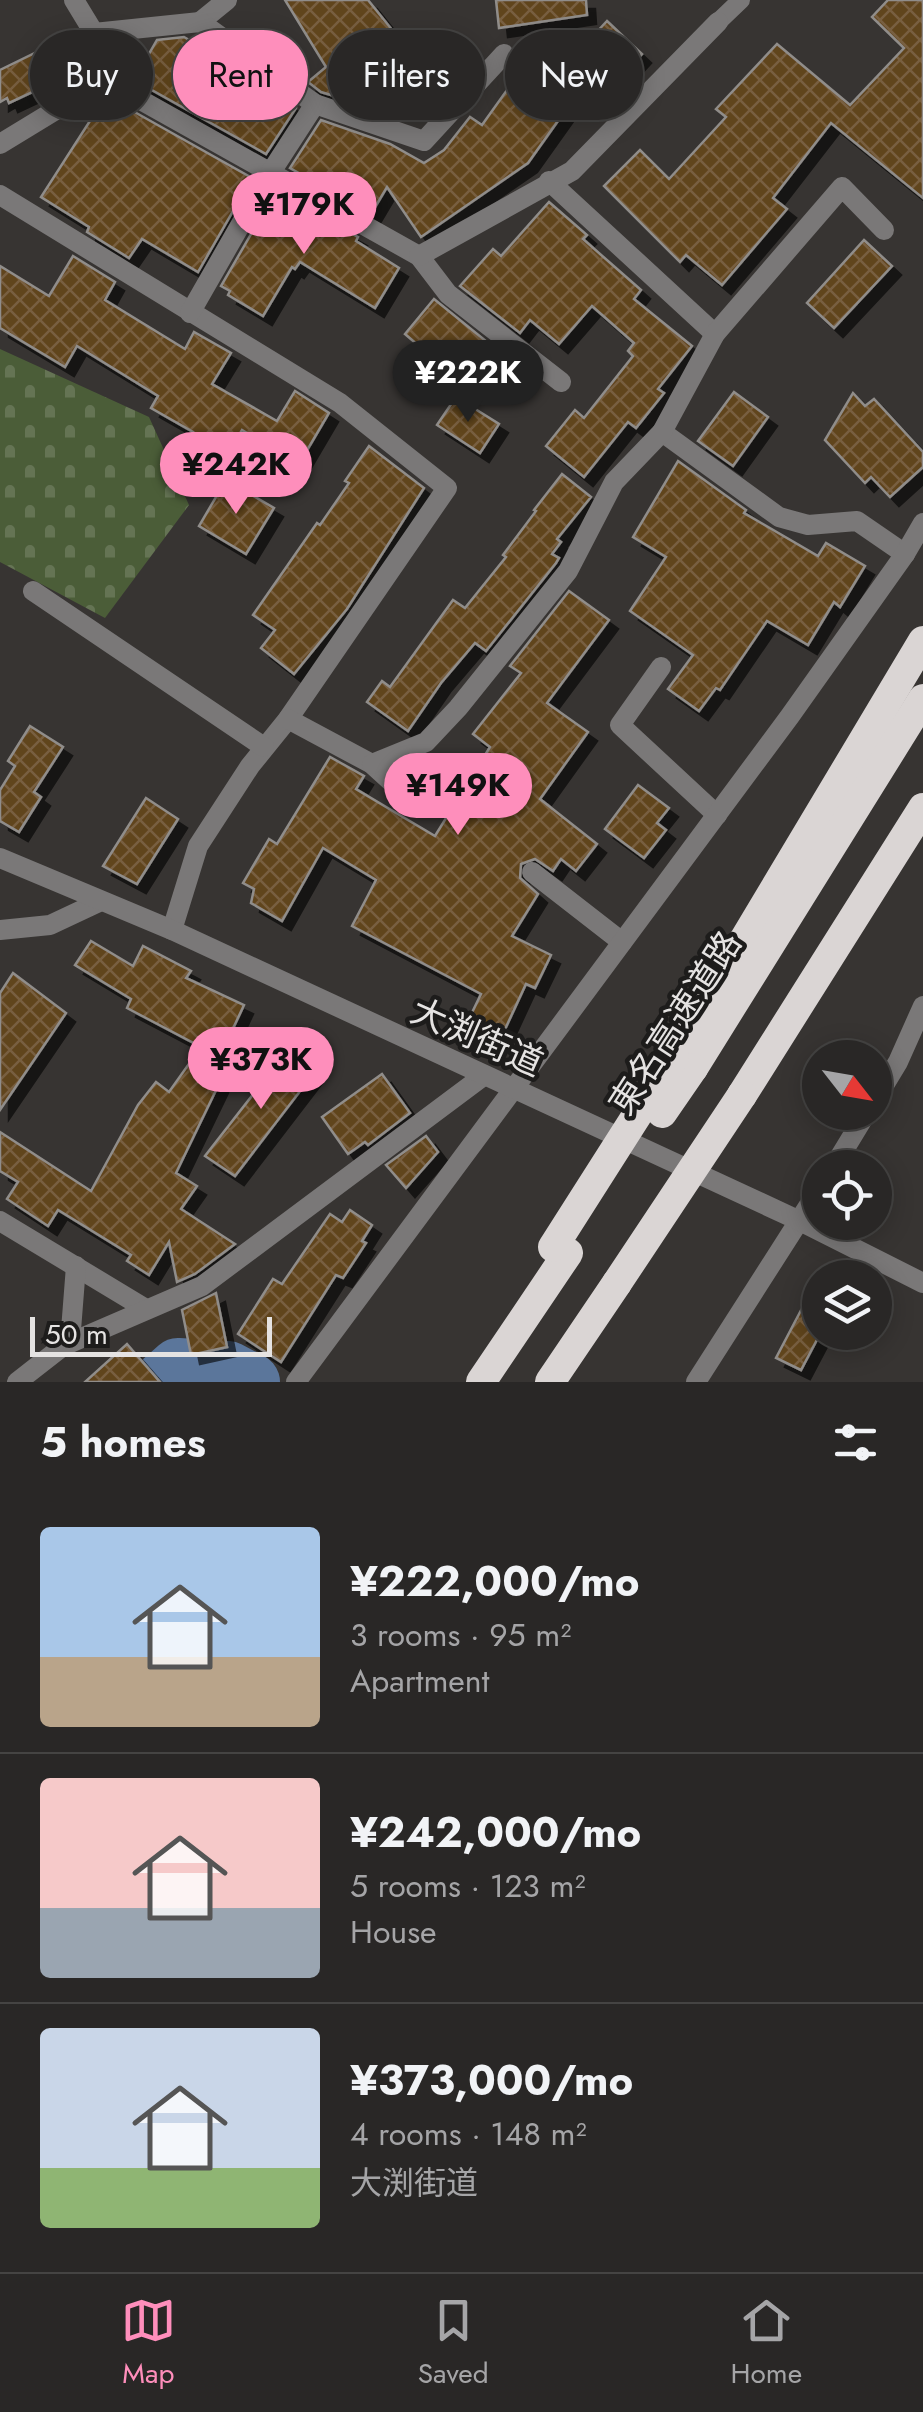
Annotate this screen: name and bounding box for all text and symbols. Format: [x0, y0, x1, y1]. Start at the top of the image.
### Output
chip: Buy [30, 30, 153, 120]
chip: Rent [173, 30, 308, 120]
chip: Filters [328, 30, 485, 120]
chip: New [505, 30, 643, 120]
pin: ¥179K [234, 172, 374, 257]
text: ¥179K [254, 181, 354, 227]
pin: ¥222K [398, 340, 538, 425]
text: ¥222K [415, 349, 521, 395]
pin: ¥242K [166, 432, 306, 517]
text: ¥242K [182, 441, 290, 487]
pin: ¥149K [388, 753, 528, 838]
text: ¥149K [406, 762, 510, 808]
street label: 東名高速道路 [597, 921, 753, 1125]
street label: 大渕街道 [403, 986, 551, 1088]
pin: ¥373K [191, 1027, 331, 1112]
text: ¥373K [210, 1036, 312, 1082]
north arrow [802, 1040, 892, 1130]
map controls [802, 1040, 892, 1350]
button: locate [802, 1150, 892, 1240]
button: layers [802, 1260, 892, 1350]
scale bar [30, 1312, 272, 1356]
text: 50 m [45, 1314, 108, 1355]
text: 5 homes [40, 1412, 206, 1473]
icon: filters [828, 1415, 883, 1470]
text: ¥222,000/mo [350, 1551, 640, 1612]
icon: home [120, 1567, 240, 1687]
text: 3 rooms · 95 m² [350, 1612, 571, 1658]
text: Apartment [350, 1658, 489, 1704]
text: ¥242,000/mo [350, 1802, 641, 1863]
icon: home [120, 1818, 240, 1938]
text: 5 rooms · 123 m² [350, 1863, 585, 1909]
text: House [350, 1909, 437, 1955]
text: ¥373,000/mo [350, 2050, 633, 2111]
icon: home [120, 2068, 240, 2188]
text: 4 rooms · 148 m² [350, 2111, 587, 2157]
text: 大渕街道 [350, 2160, 478, 2206]
tab: Map [121, 2293, 176, 2394]
tab: Saved [418, 2293, 489, 2394]
tab: Home [730, 2293, 802, 2394]

